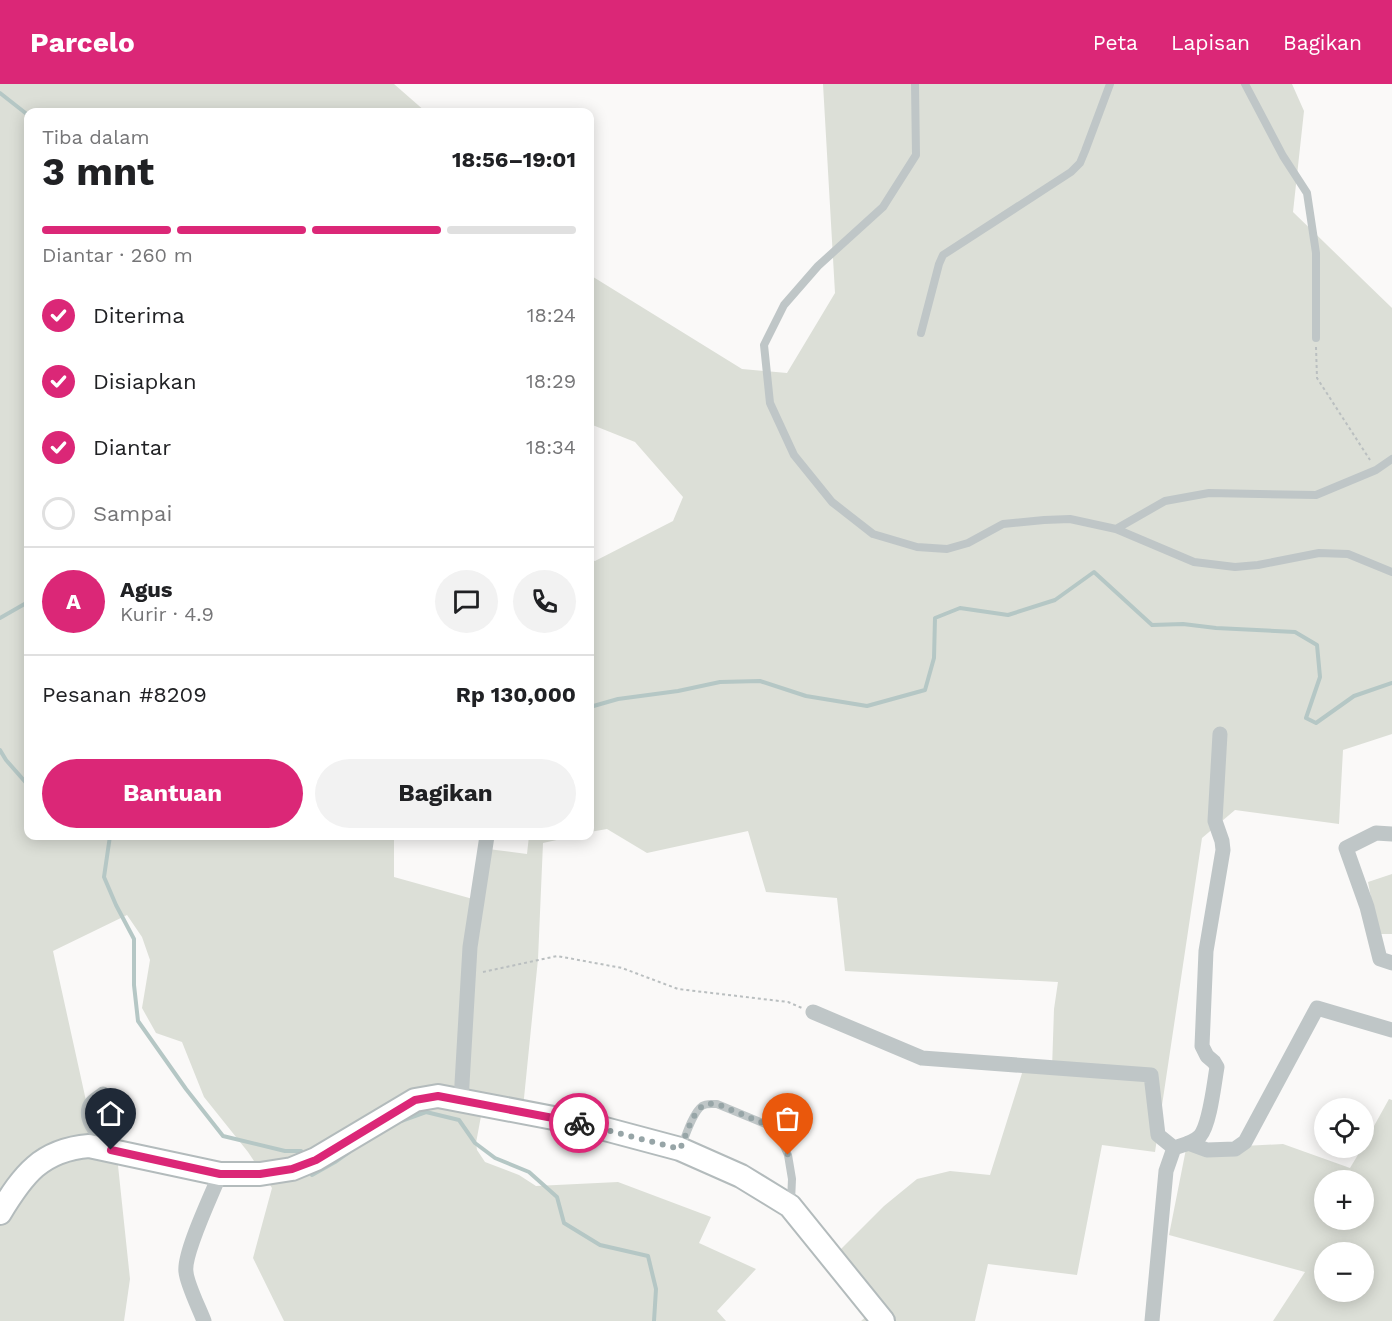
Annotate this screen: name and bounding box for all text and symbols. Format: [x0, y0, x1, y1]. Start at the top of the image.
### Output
text: Parcelo [30, 26, 135, 59]
text: Peta [1093, 30, 1138, 55]
text: Lapisan [1171, 30, 1250, 55]
text: Bagikan [1283, 30, 1362, 55]
text: Tiba dalam [42, 125, 150, 149]
text: 18:56–19:01 [452, 147, 576, 172]
text: 3 mnt [42, 149, 154, 194]
text: Diantar · 260 m [42, 243, 193, 267]
icon: check [42, 299, 75, 332]
text: Diterima [93, 303, 185, 328]
text: 18:24 [527, 303, 576, 327]
icon: check [42, 365, 75, 398]
text: Disiapkan [93, 369, 197, 394]
text: 18:29 [526, 369, 576, 393]
icon: check [42, 431, 75, 464]
text: Diantar [93, 435, 171, 460]
text: 18:34 [526, 435, 576, 459]
text: Sampai [93, 501, 172, 526]
button: chat [435, 570, 498, 633]
button: phone [513, 570, 576, 633]
text: Agus [120, 577, 173, 602]
text: A [66, 589, 81, 614]
text: Kurir · 4.9 [120, 602, 214, 626]
text: Pesanan #8209 [42, 682, 207, 707]
text: Rp 130,000 [456, 682, 576, 707]
button: Bantuan [42, 759, 303, 828]
button: Bagikan [315, 759, 576, 828]
pin [85, 1088, 136, 1150]
courier [549, 1093, 609, 1153]
pin [762, 1093, 813, 1155]
icon: home [94, 1097, 127, 1130]
map controls [1314, 1098, 1374, 1302]
button: locate [1314, 1098, 1374, 1158]
icon: bag [771, 1102, 804, 1135]
icon: bike [563, 1107, 596, 1140]
button: + [1314, 1170, 1374, 1230]
button: − [1314, 1242, 1374, 1302]

